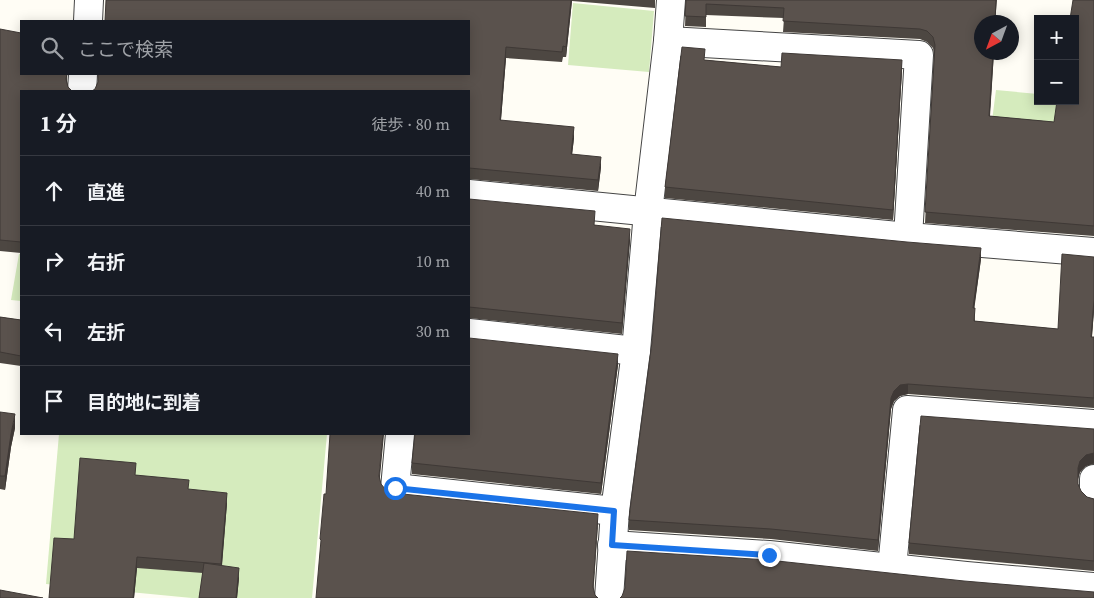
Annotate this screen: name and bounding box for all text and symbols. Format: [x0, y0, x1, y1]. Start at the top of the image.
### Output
north arrow [974, 15, 1019, 60]
map controls [1034, 15, 1079, 105]
button: + [1034, 15, 1079, 60]
search box [20, 20, 470, 75]
icon: search [38, 34, 66, 62]
text: ここで検索 [78, 36, 173, 62]
button: − [1034, 60, 1079, 105]
text: 1 分 [40, 109, 77, 138]
text: 徒歩 · 80 m [372, 113, 450, 135]
icon: ahead [40, 177, 68, 205]
text: 直進 [87, 179, 125, 205]
text: 40 m [416, 180, 450, 202]
icon: right [40, 247, 68, 275]
text: 右折 [87, 249, 125, 275]
text: 10 m [416, 250, 450, 272]
icon: left [40, 317, 68, 345]
text: 左折 [87, 319, 125, 345]
text: 30 m [416, 320, 450, 342]
icon: arrive [40, 387, 68, 415]
text: 目的地に到着 [87, 389, 201, 415]
route start [384, 477, 407, 500]
route end [758, 544, 781, 567]

